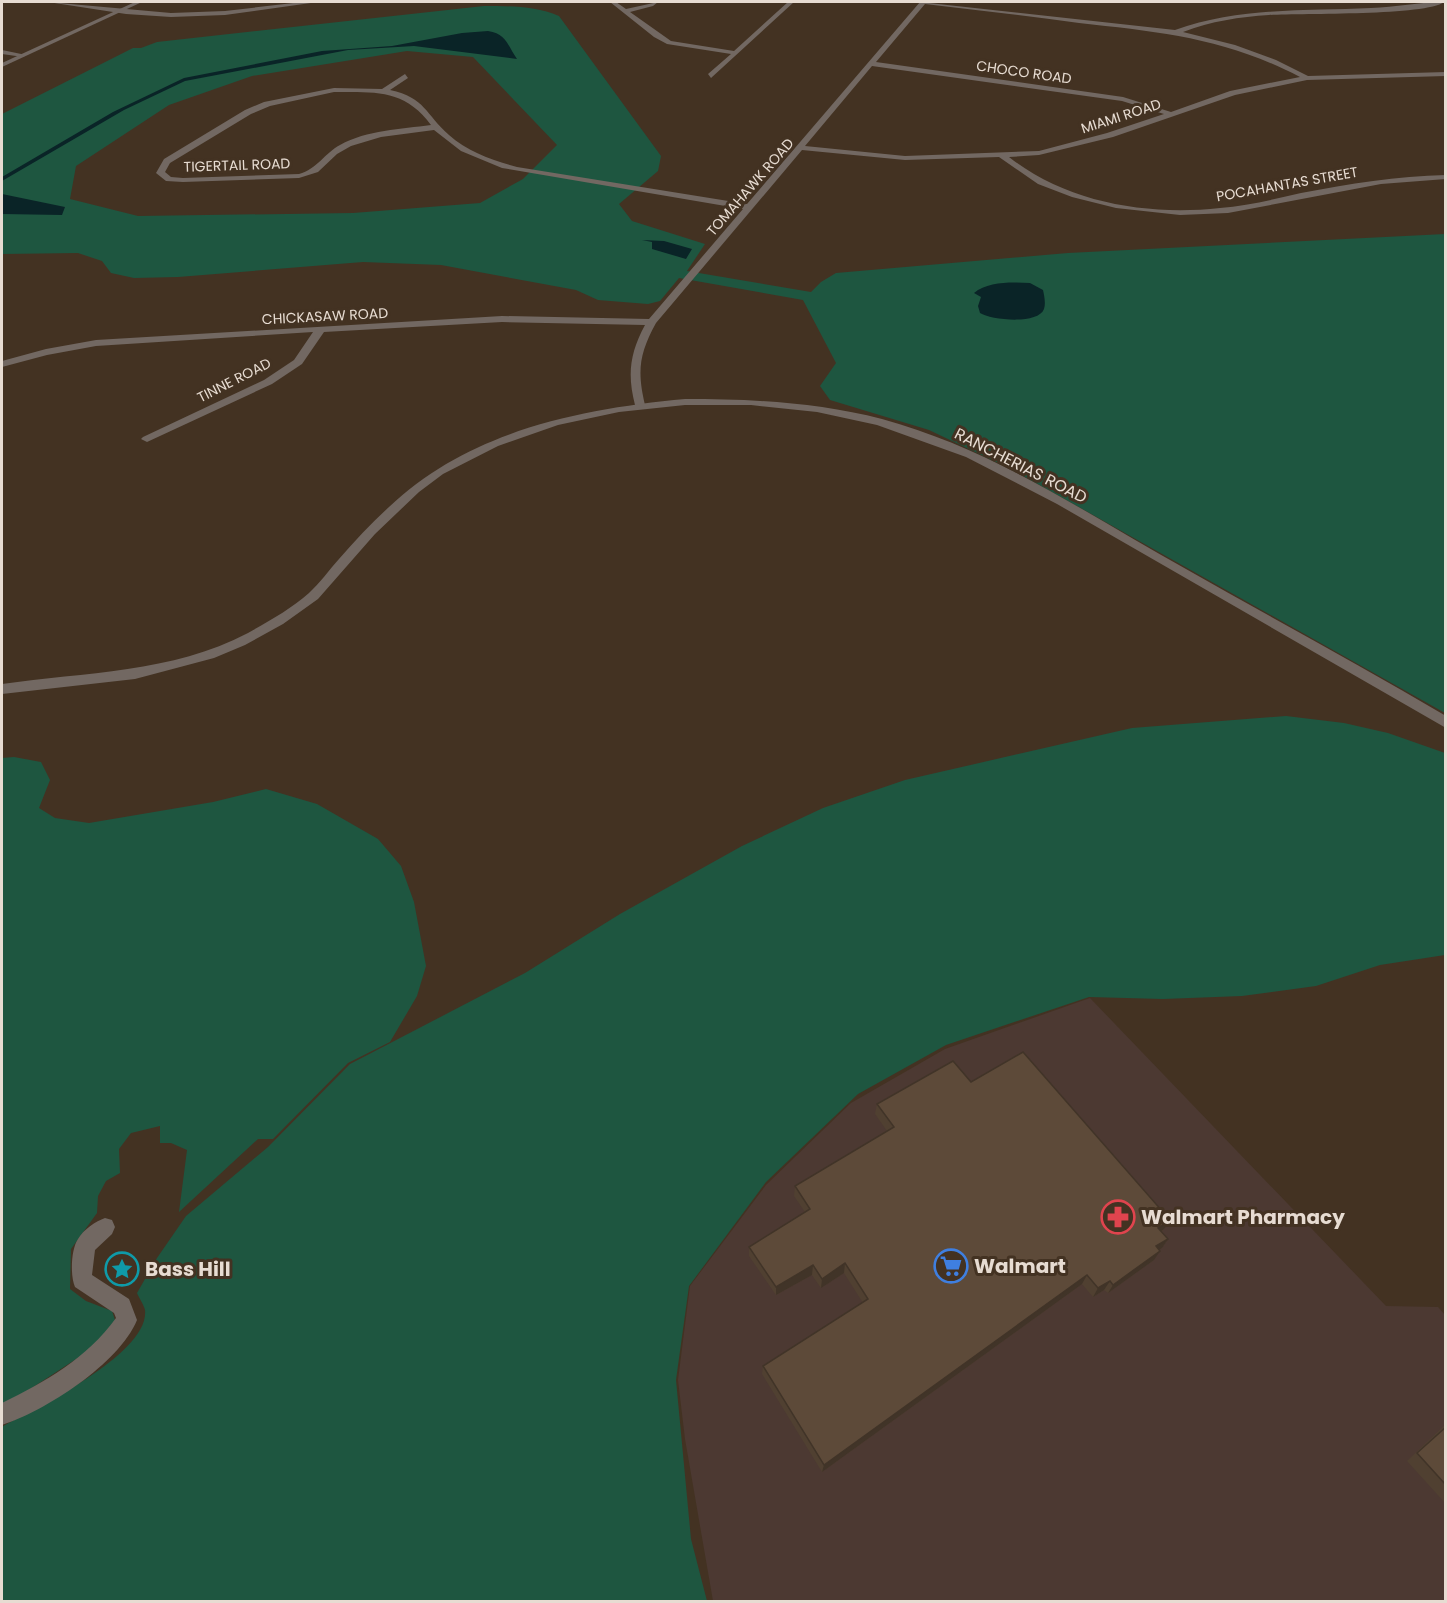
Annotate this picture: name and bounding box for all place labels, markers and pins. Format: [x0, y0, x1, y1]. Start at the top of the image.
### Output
pharmacy icon: Walmart Pharmacy [1100, 1199, 1136, 1235]
place label: Walmart Pharmacy [1141, 1203, 1345, 1231]
supermarket icon: Walmart [933, 1248, 969, 1284]
place icon: Bass Hill [104, 1251, 140, 1287]
place label: Walmart [974, 1252, 1066, 1280]
place label: Bass Hill [145, 1255, 231, 1283]

